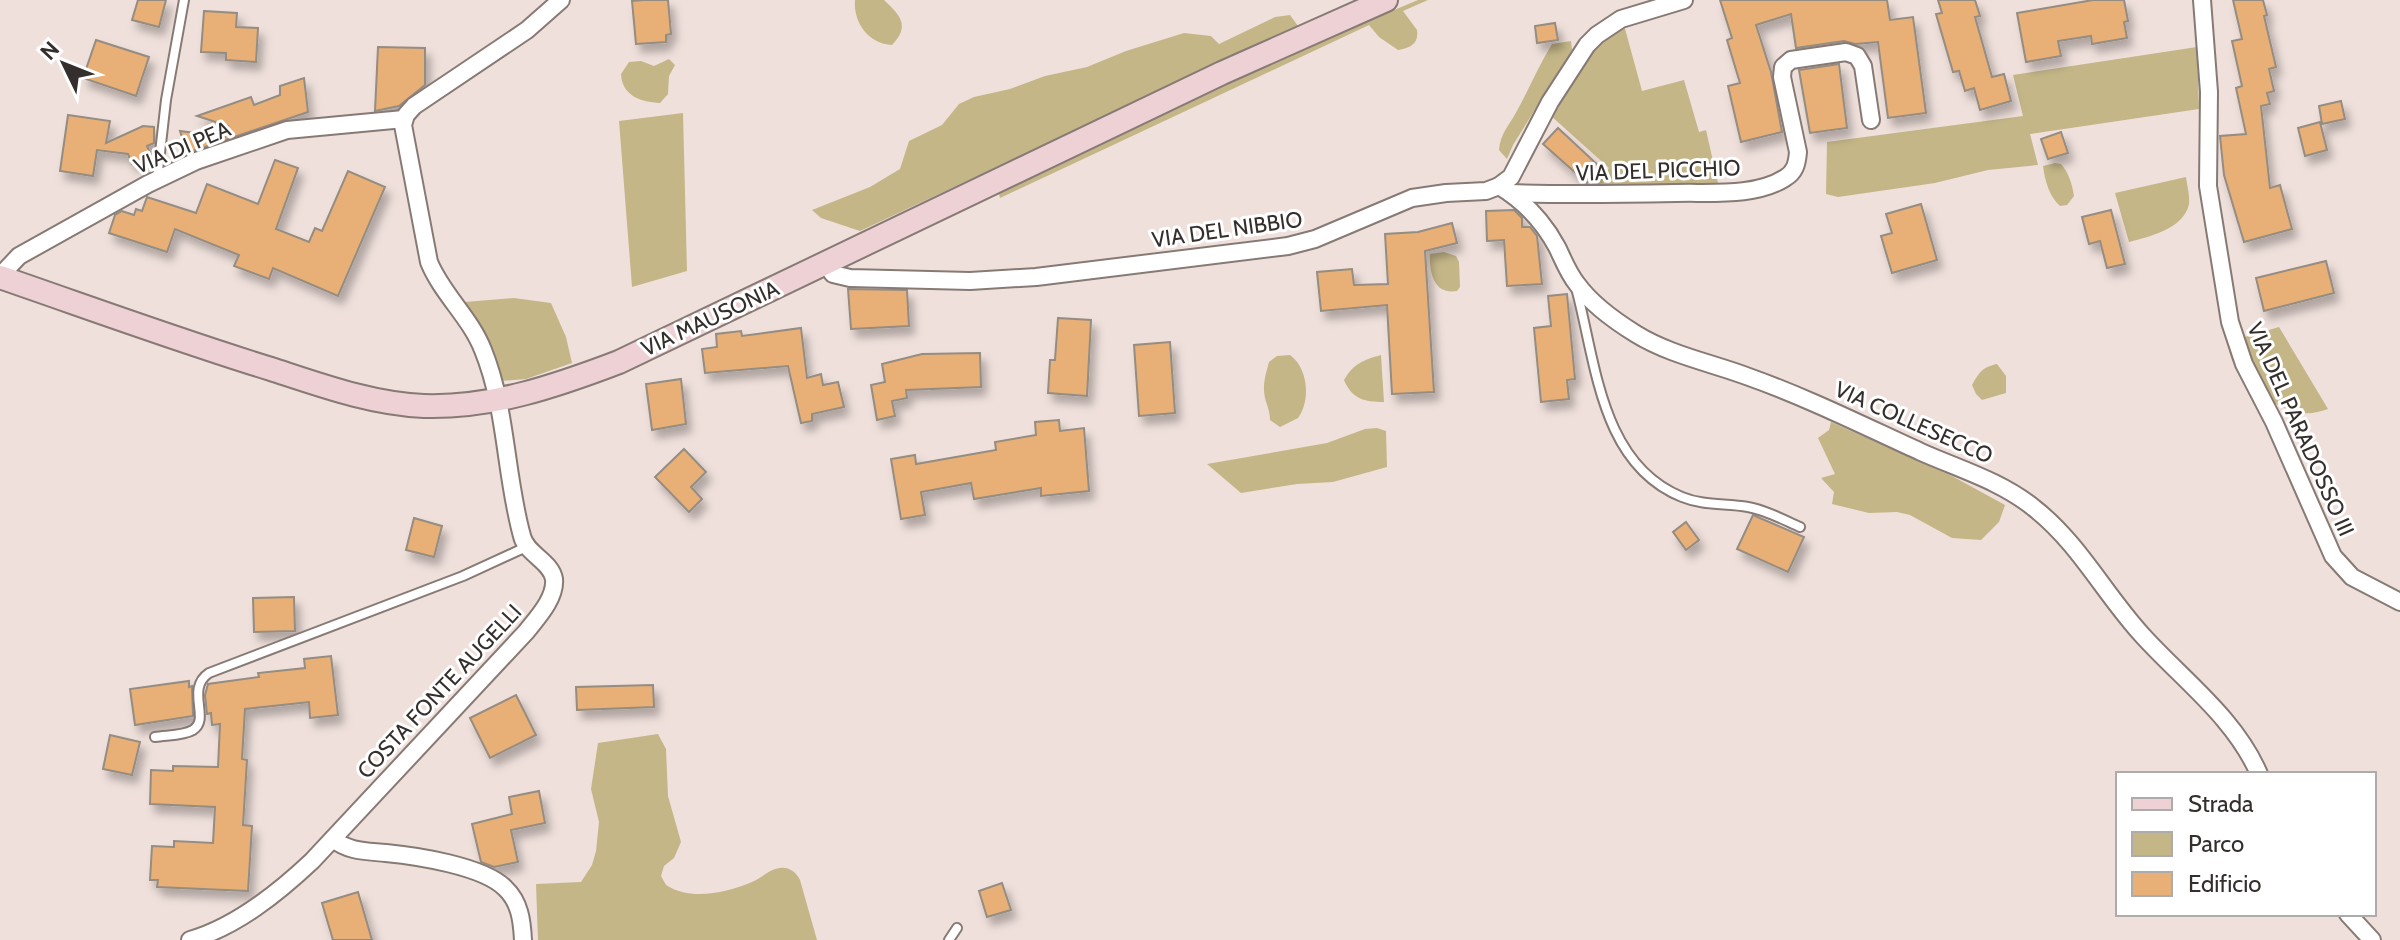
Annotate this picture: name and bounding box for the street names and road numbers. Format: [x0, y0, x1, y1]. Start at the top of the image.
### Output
street label: VIA DI PEA [130, 115, 235, 180]
street label: VIA DEL PICCHIO [1575, 154, 1741, 187]
street label: VIA DEL NIBBIO [1150, 206, 1304, 253]
street label: VIA MAUSONIA [637, 275, 784, 362]
street label: VIA DEL PARADOSSO III [2241, 318, 2360, 540]
street label: VIA COLLESECCO [1831, 376, 1997, 469]
street label: COSTA FONTE AUGELLI [352, 599, 527, 784]

